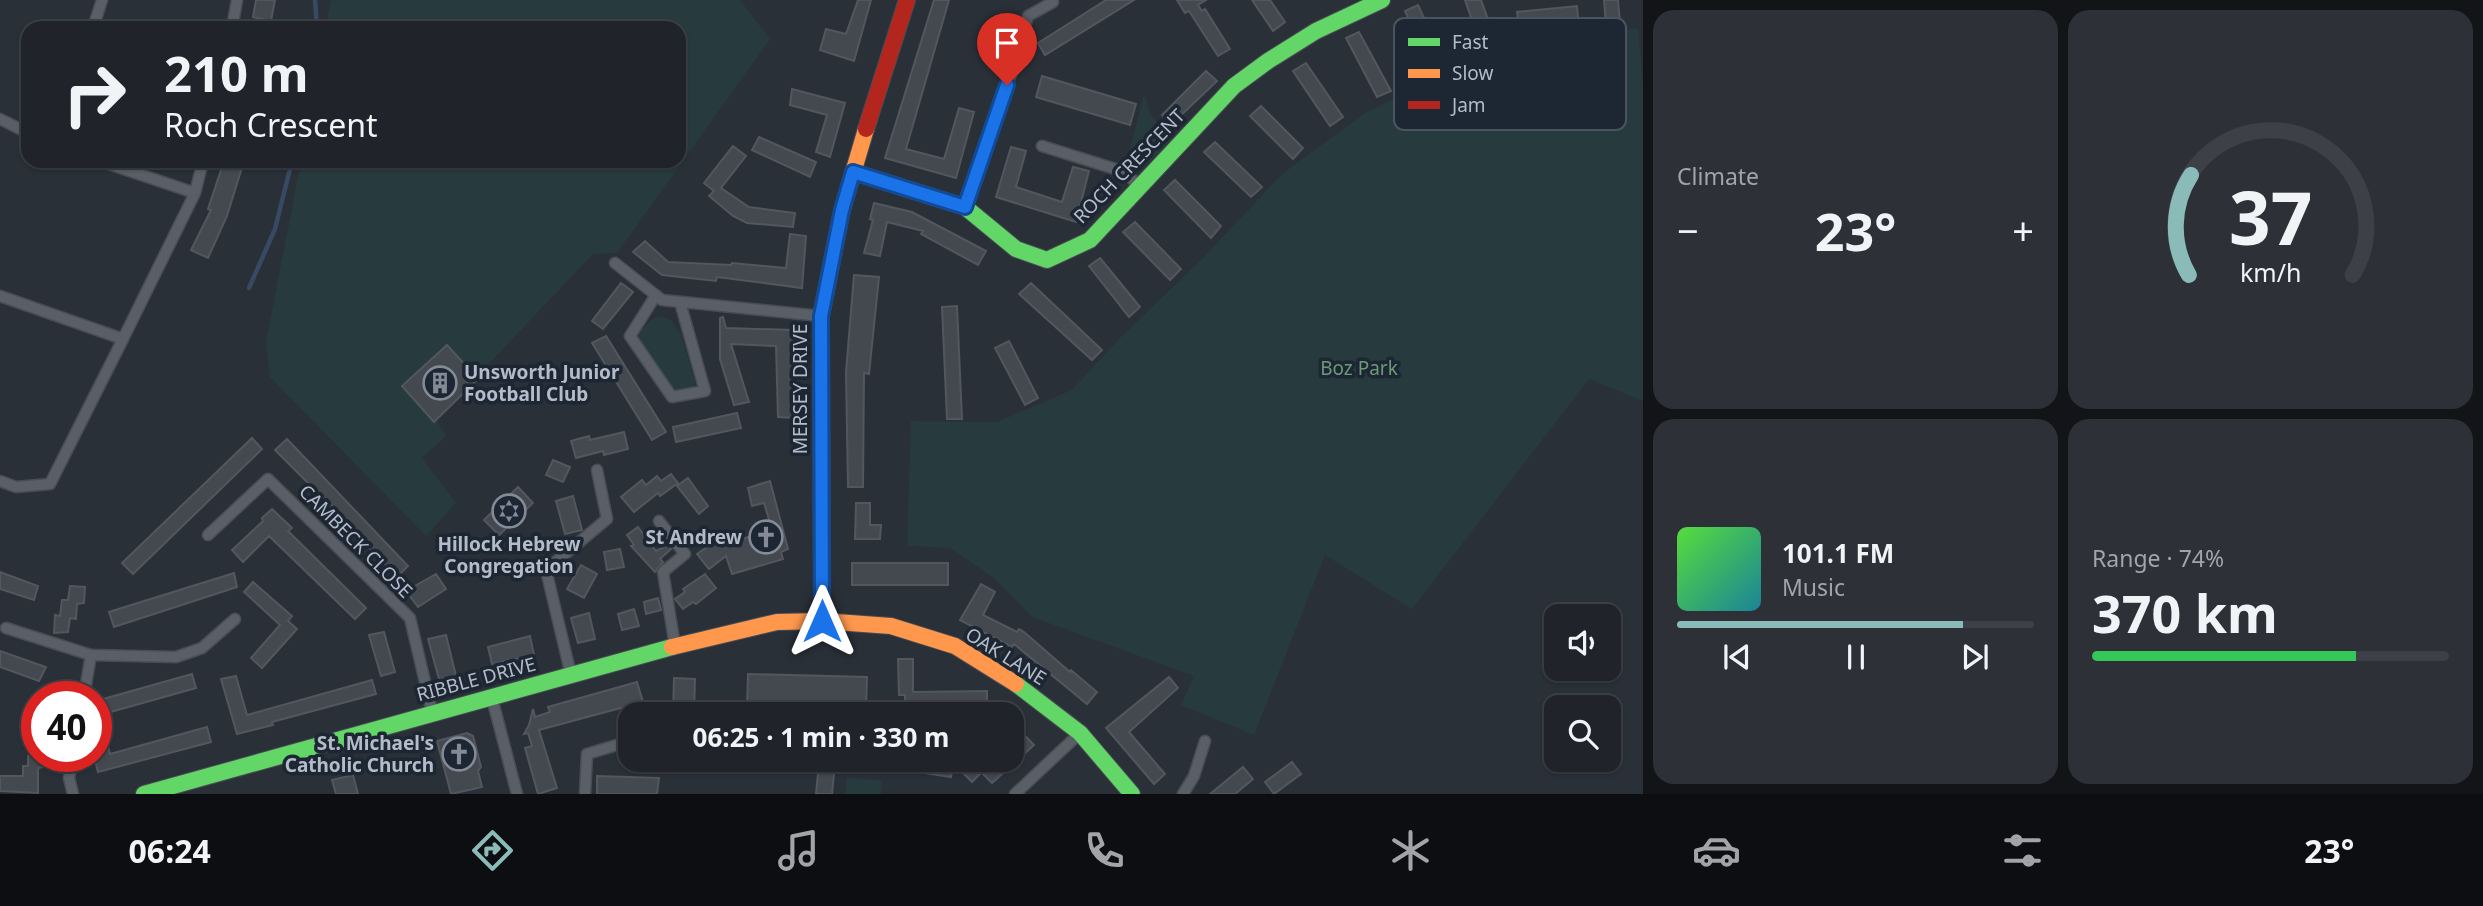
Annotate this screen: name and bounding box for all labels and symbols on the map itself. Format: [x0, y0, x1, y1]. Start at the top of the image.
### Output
pin [977, 13, 1037, 85]
legend [1394, 18, 1626, 130]
text: Fast [1452, 29, 1489, 55]
text: Slow [1452, 60, 1493, 86]
text: Jam [1450, 92, 1486, 118]
street label: ROCH CRESCENT [1068, 103, 1191, 229]
street label: MERSEY DRIVE [787, 324, 813, 454]
park label: Boz Park [1320, 355, 1398, 381]
place label: Unsworth Junior Football Club [464, 359, 620, 407]
building icon: Unsworth Junior Football Club [421, 364, 459, 402]
street label: CAMBECK CLOSE [294, 479, 418, 603]
synagogue icon: Hillock Hebrew Congregation [490, 492, 528, 530]
church icon: St Andrew [747, 518, 785, 556]
place label: St Andrew [645, 524, 743, 550]
place label: Hillock Hebrew Congregation [437, 531, 581, 579]
position arrow [785, 584, 859, 658]
street label: OAK LANE [961, 621, 1051, 691]
street label: RIBBLE DRIVE [413, 651, 539, 707]
speed limit sign: 40 [21, 681, 112, 772]
place label: St. Michael's Catholic Church [285, 730, 434, 778]
church icon: St. Michael's Catholic Church [440, 735, 478, 773]

